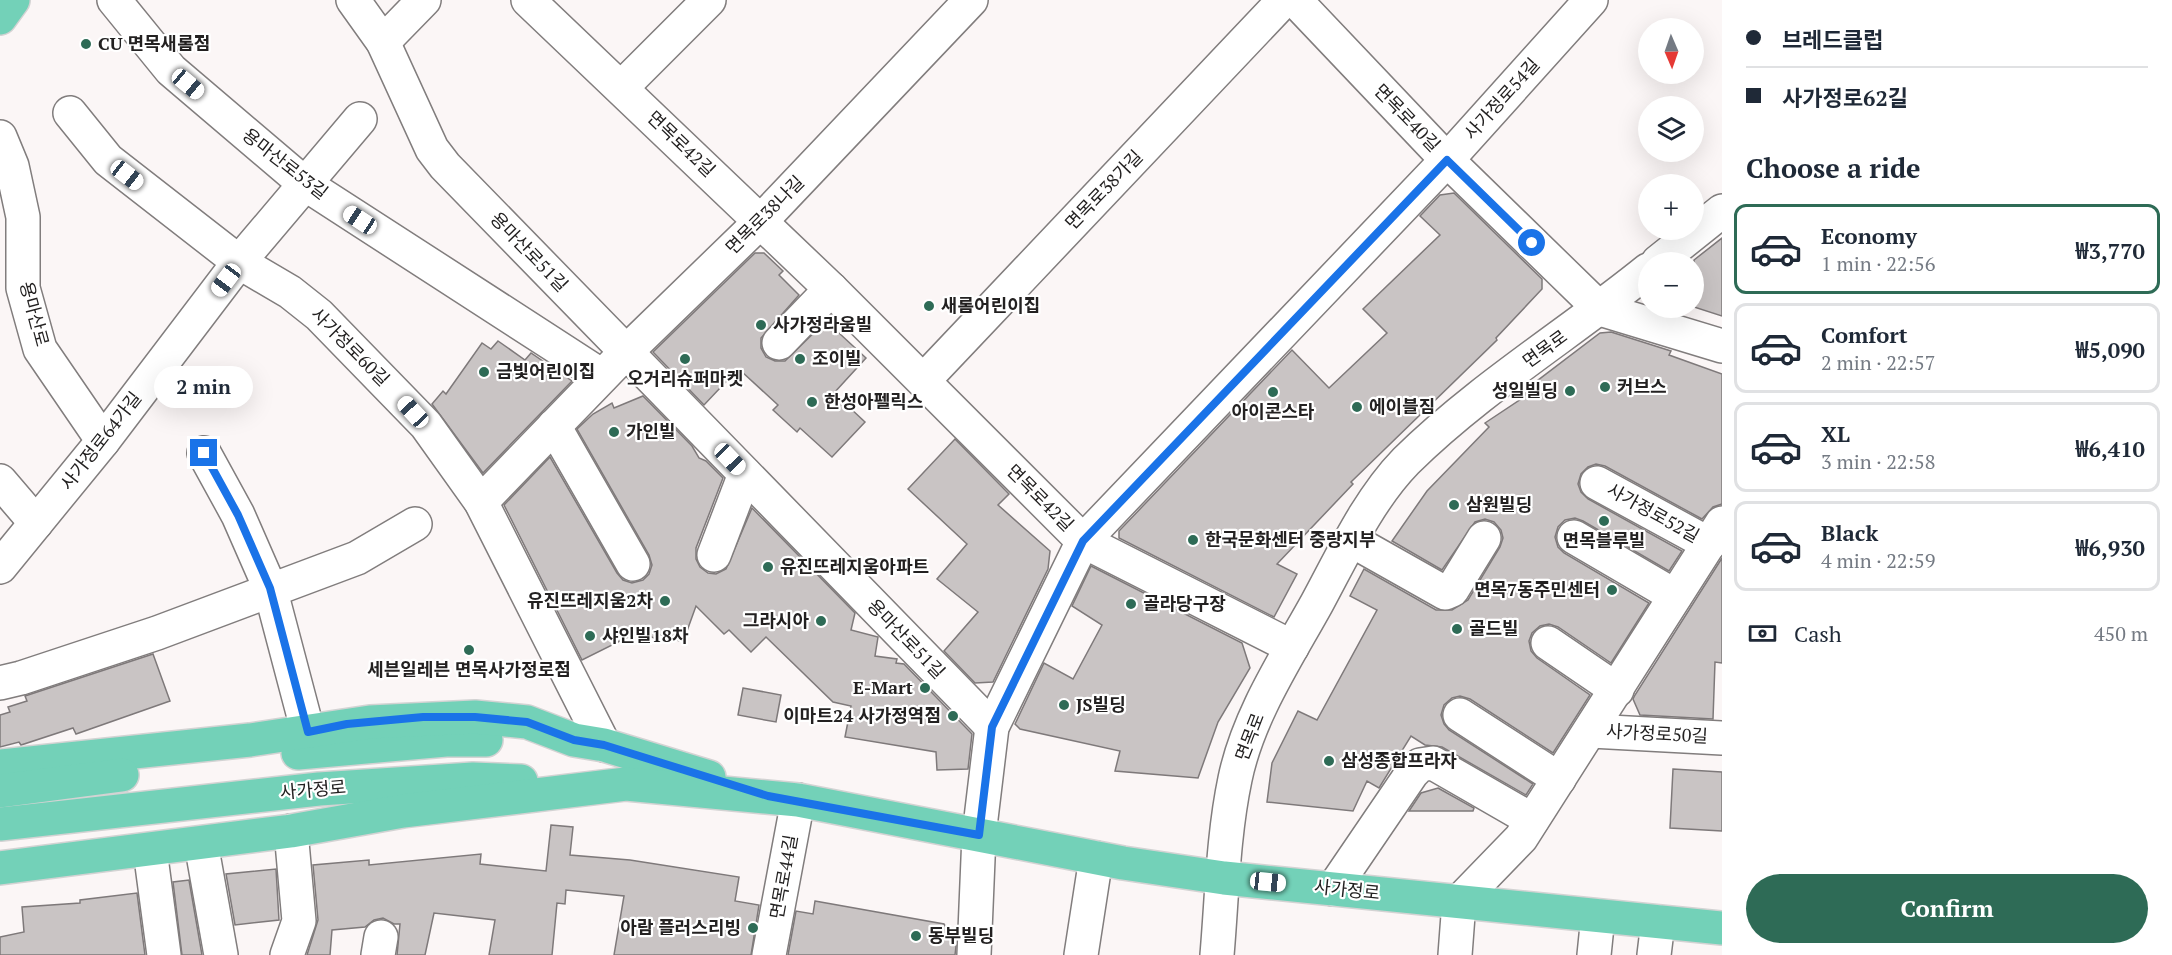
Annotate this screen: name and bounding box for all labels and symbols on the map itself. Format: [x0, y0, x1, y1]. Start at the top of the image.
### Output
north arrow [1638, 18, 1704, 84]
place label: CU 면목새롬점 [98, 31, 210, 55]
marker: CU 면목새롬점 [79, 37, 93, 51]
street label: 사가정로54길 [1458, 52, 1544, 144]
car [168, 66, 208, 102]
street label: 면목로40길 [1369, 78, 1446, 156]
street label: 면목로42길 [643, 105, 721, 182]
street label: 용마산로53길 [238, 122, 333, 204]
street label: 면목로38가길 [1059, 144, 1147, 234]
car [107, 157, 147, 193]
street label: 면목로38나길 [720, 170, 809, 259]
car [340, 203, 380, 237]
street label: 용마산로51길 [486, 206, 574, 296]
route start [1518, 229, 1545, 256]
car [208, 260, 244, 300]
street label: 용마산로 [15, 279, 55, 349]
place label: 새롬어린이집 [941, 293, 1040, 317]
marker: 새롬어린이집 [922, 299, 936, 313]
street label: 사가정로60길 [306, 302, 395, 391]
place label: 사가정라움빌 [773, 312, 872, 336]
marker: 사가정라움빌 [754, 318, 768, 332]
street label: 면목로 [1517, 324, 1572, 373]
place label: 조이빌 [812, 346, 862, 370]
marker: 오거리슈퍼마켓 [678, 352, 692, 366]
marker: 조이빌 [793, 352, 807, 366]
place label: 금빛어린이집 [496, 359, 595, 383]
marker: 금빛어린이집 [477, 365, 491, 379]
callout: 2 min [154, 366, 254, 408]
place label: 오거리슈퍼마켓 [627, 366, 743, 390]
place label: 커브스 [1617, 374, 1667, 398]
place label: 성일빌딩 [1492, 378, 1558, 402]
marker: 커브스 [1598, 380, 1612, 394]
marker: 성일빌딩 [1563, 384, 1577, 398]
marker: 아이콘스타 [1266, 385, 1280, 399]
street label: 사가정로64가길 [54, 386, 146, 494]
place label: 한성아펠릭스 [824, 389, 923, 413]
car [394, 393, 432, 431]
place label: 에이블짐 [1369, 394, 1435, 418]
marker: 한성아펠릭스 [805, 395, 819, 409]
place label: 아이콘스타 [1232, 399, 1315, 423]
marker: 에이블짐 [1350, 400, 1364, 414]
place label: 가인빌 [626, 419, 676, 443]
marker: 가인빌 [607, 425, 621, 439]
route end [190, 439, 217, 466]
car [711, 440, 749, 478]
street label: 면목로42길 [1002, 459, 1079, 536]
street label: 사가정로52길 [1603, 477, 1704, 547]
place label: 삼원빌딩 [1466, 492, 1532, 516]
marker: 삼원빌딩 [1447, 498, 1461, 512]
marker: 면목블루빌 [1597, 514, 1611, 528]
place label: 한국문화센터 중랑지부 [1205, 527, 1375, 551]
place label: 면목블루빌 [1563, 528, 1645, 552]
marker: 한국문화센터 중랑지부 [1186, 533, 1200, 547]
place label: 유진뜨레지움아파트 [780, 554, 929, 578]
marker: 유진뜨레지움아파트 [761, 560, 775, 574]
place label: 면목7동주민센터 [1474, 577, 1600, 601]
marker: 면목7동주민센터 [1605, 583, 1619, 597]
place label: 유진뜨레지움2차 [527, 588, 653, 612]
place label: 골라당구장 [1143, 591, 1226, 615]
street label: 용마산로51길 [863, 593, 951, 683]
marker: 유진뜨레지움2차 [658, 594, 672, 608]
marker: 골라당구장 [1124, 597, 1138, 611]
place label: 그라시아 [743, 608, 809, 632]
marker: 그라시아 [814, 614, 828, 628]
place label: 골드빌 [1469, 616, 1519, 640]
marker: 골드빌 [1450, 622, 1464, 636]
place label: 샤인빌18차 [602, 623, 689, 647]
marker: 샤인빌18차 [583, 629, 597, 643]
marker: 세븐일레븐 면목사가정로점 [462, 643, 476, 657]
place label: 세븐일레븐 면목사가정로점 [367, 657, 571, 681]
place label: E-Mart [853, 675, 913, 699]
marker: E-Mart [918, 681, 932, 695]
place label: JS빌딩 [1076, 692, 1126, 716]
marker: JS빌딩 [1057, 698, 1071, 712]
place label: 이마트24 사가정역점 [783, 703, 941, 727]
marker: 이마트24 사가정역점 [946, 709, 960, 723]
street label: 면목로 [1229, 709, 1269, 764]
street label: 사가정로50길 [1605, 718, 1709, 748]
place label: 삼성종합프라자 [1341, 748, 1457, 772]
marker: 삼성종합프라자 [1322, 754, 1336, 768]
street label: 사가정로 [279, 774, 347, 804]
street label: 면목로44길 [764, 833, 802, 921]
car [1249, 871, 1287, 893]
street label: 사가정로 [1313, 874, 1381, 904]
place label: 아람 플러스리빙 [620, 915, 741, 939]
marker: 아람 플러스리빙 [746, 921, 760, 935]
place label: 동부빌딩 [928, 923, 994, 947]
marker: 동부빌딩 [909, 929, 923, 943]

